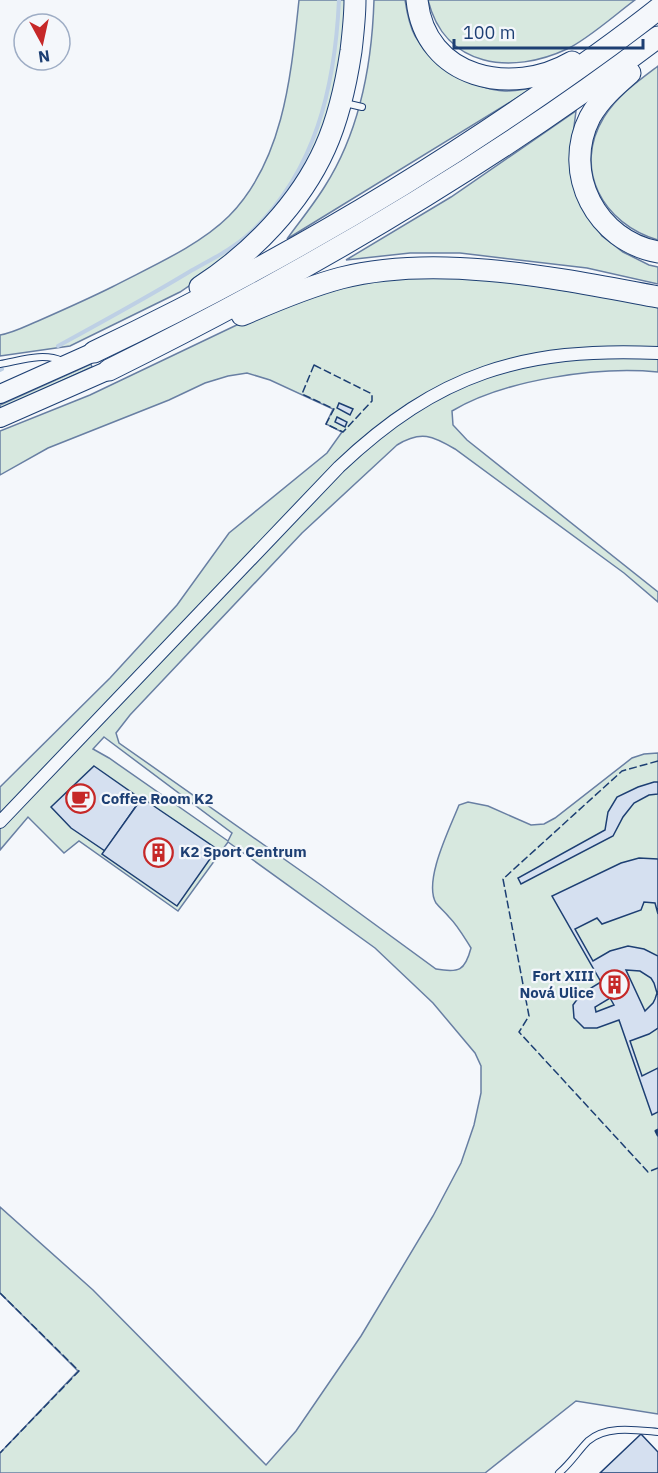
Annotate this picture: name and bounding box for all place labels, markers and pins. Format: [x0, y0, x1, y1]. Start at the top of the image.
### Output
cafe icon: Coffee Room K2 [64, 783, 96, 815]
place label: Coffee Room K2 [101, 789, 214, 808]
building icon: K2 Sport Centrum [143, 836, 175, 868]
place label: K2 Sport Centrum [180, 842, 307, 861]
place label: Fort XIII Nová Ulice [519, 966, 594, 1002]
building icon: Fort XIII Nová Ulice [599, 969, 631, 1001]

